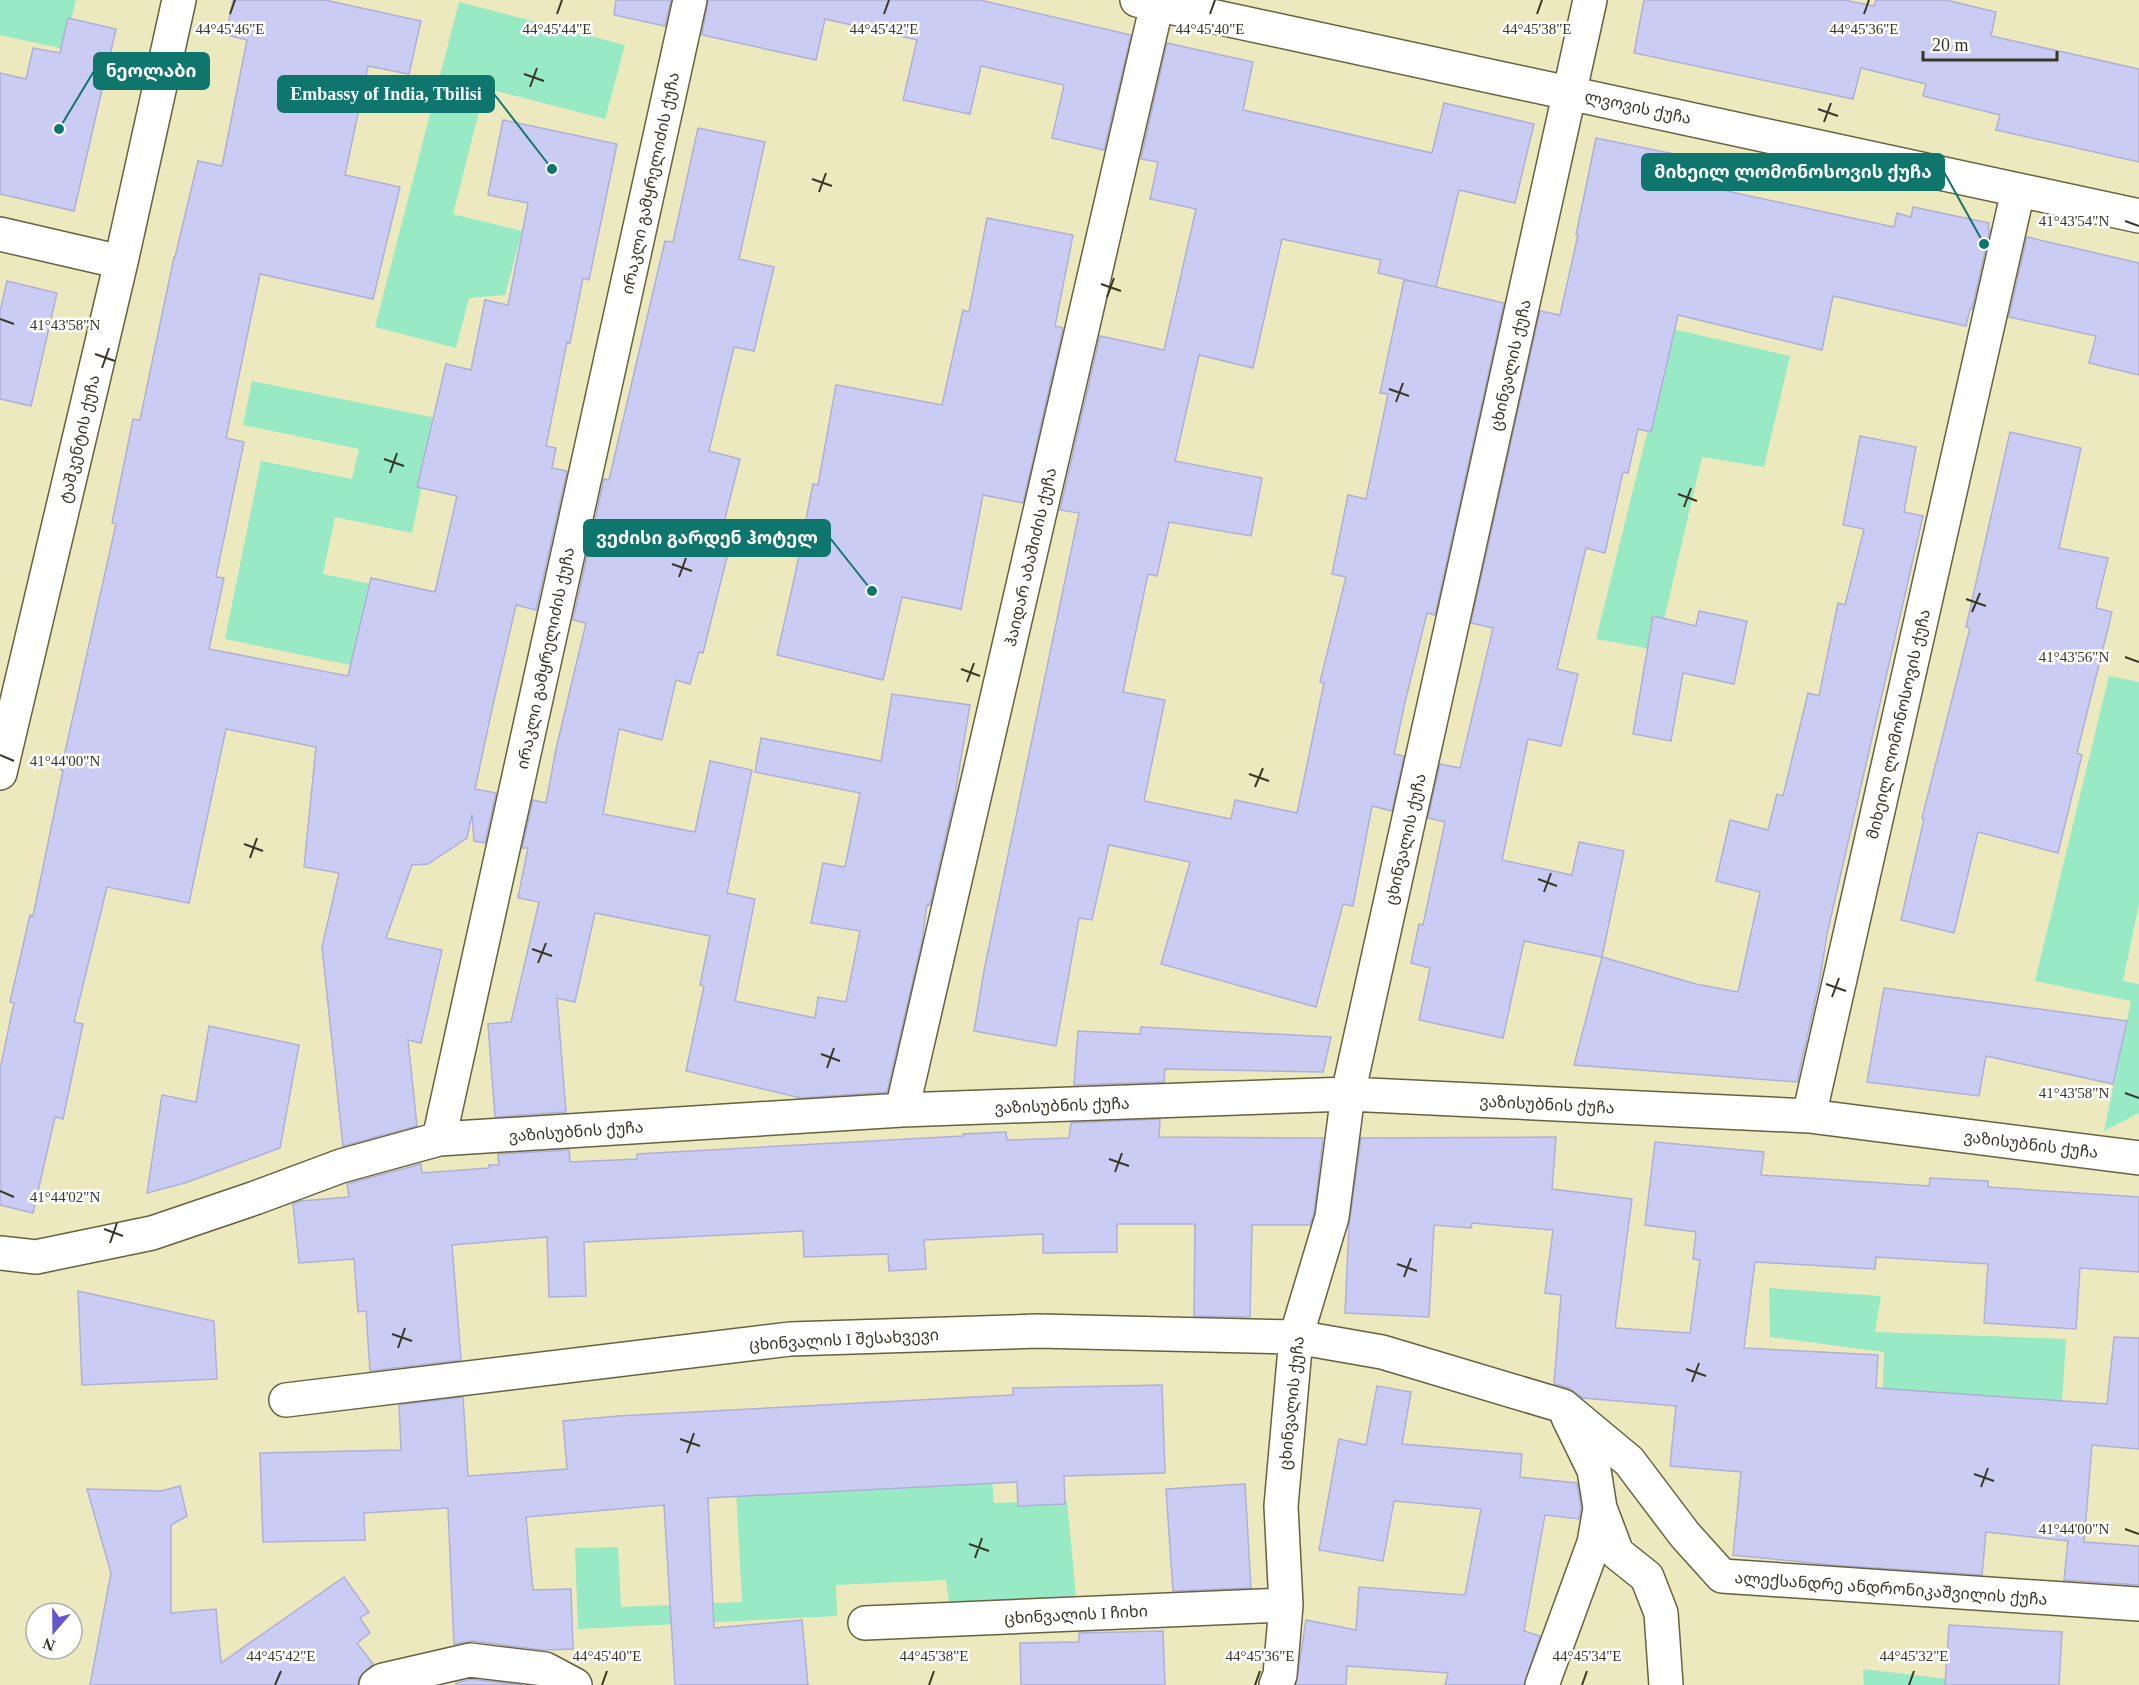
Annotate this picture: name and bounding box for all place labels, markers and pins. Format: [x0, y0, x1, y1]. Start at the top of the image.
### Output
callout: ნეოლაბი [94, 53, 209, 89]
callout: Embassy of India, Tbilisi [278, 76, 494, 112]
callout: მიხეილ ლომონოსოვის ქუჩა [1642, 154, 1944, 190]
callout: ვეძისი გარდენ ჰოტელ [584, 520, 830, 556]

